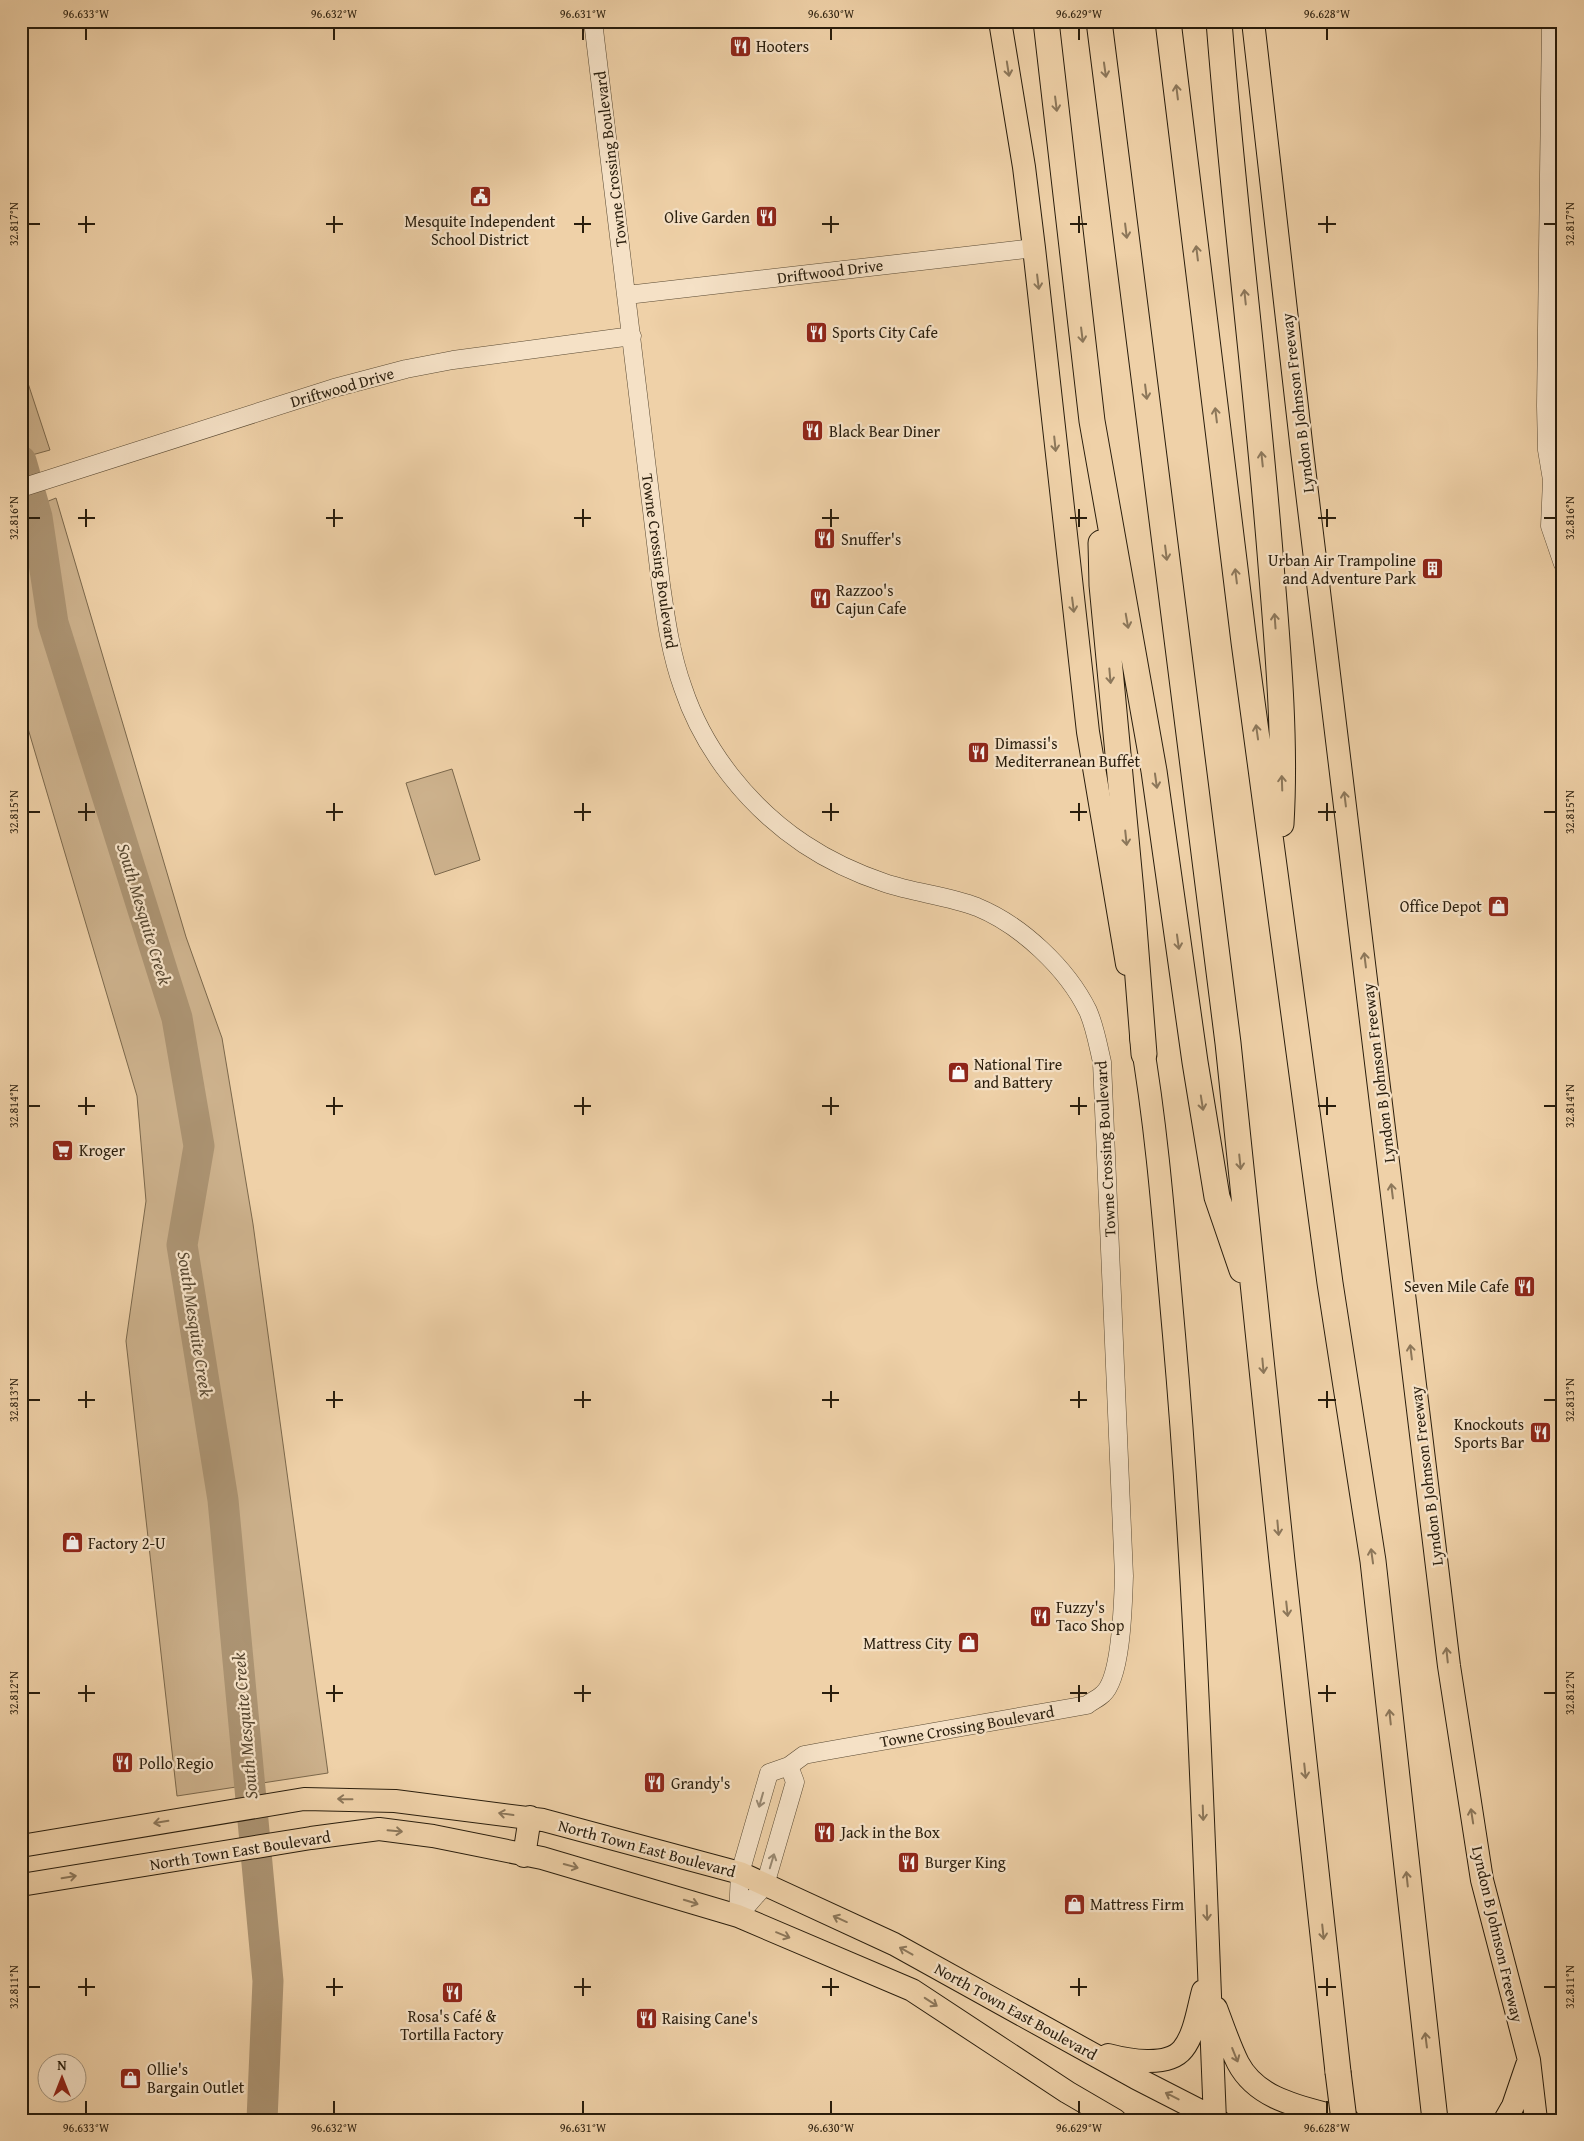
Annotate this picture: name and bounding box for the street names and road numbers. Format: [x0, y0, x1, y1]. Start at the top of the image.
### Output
street label: Towne Crossing Boulevard [587, 69, 633, 248]
street label: Driftwood Drive [775, 253, 885, 289]
street label: Lyndon B Johnson Freeway [1274, 312, 1320, 494]
street label: Driftwood Drive [287, 361, 397, 413]
street label: Towne Crossing Boulevard [636, 472, 684, 651]
street label: Lyndon B Johnson Freeway [1355, 982, 1401, 1164]
street label: Towne Crossing Boulevard [1088, 1060, 1122, 1238]
street label: Lyndon B Johnson Freeway [1403, 1385, 1449, 1567]
street label: Towne Crossing Boulevard [878, 1699, 1056, 1753]
street label: North Town East Boulevard [556, 1813, 739, 1883]
street label: North Town East Boulevard [148, 1824, 333, 1876]
street label: Lyndon B Johnson Freeway [1466, 1843, 1530, 2025]
street label: North Town East Boulevard [930, 1956, 1102, 2066]

